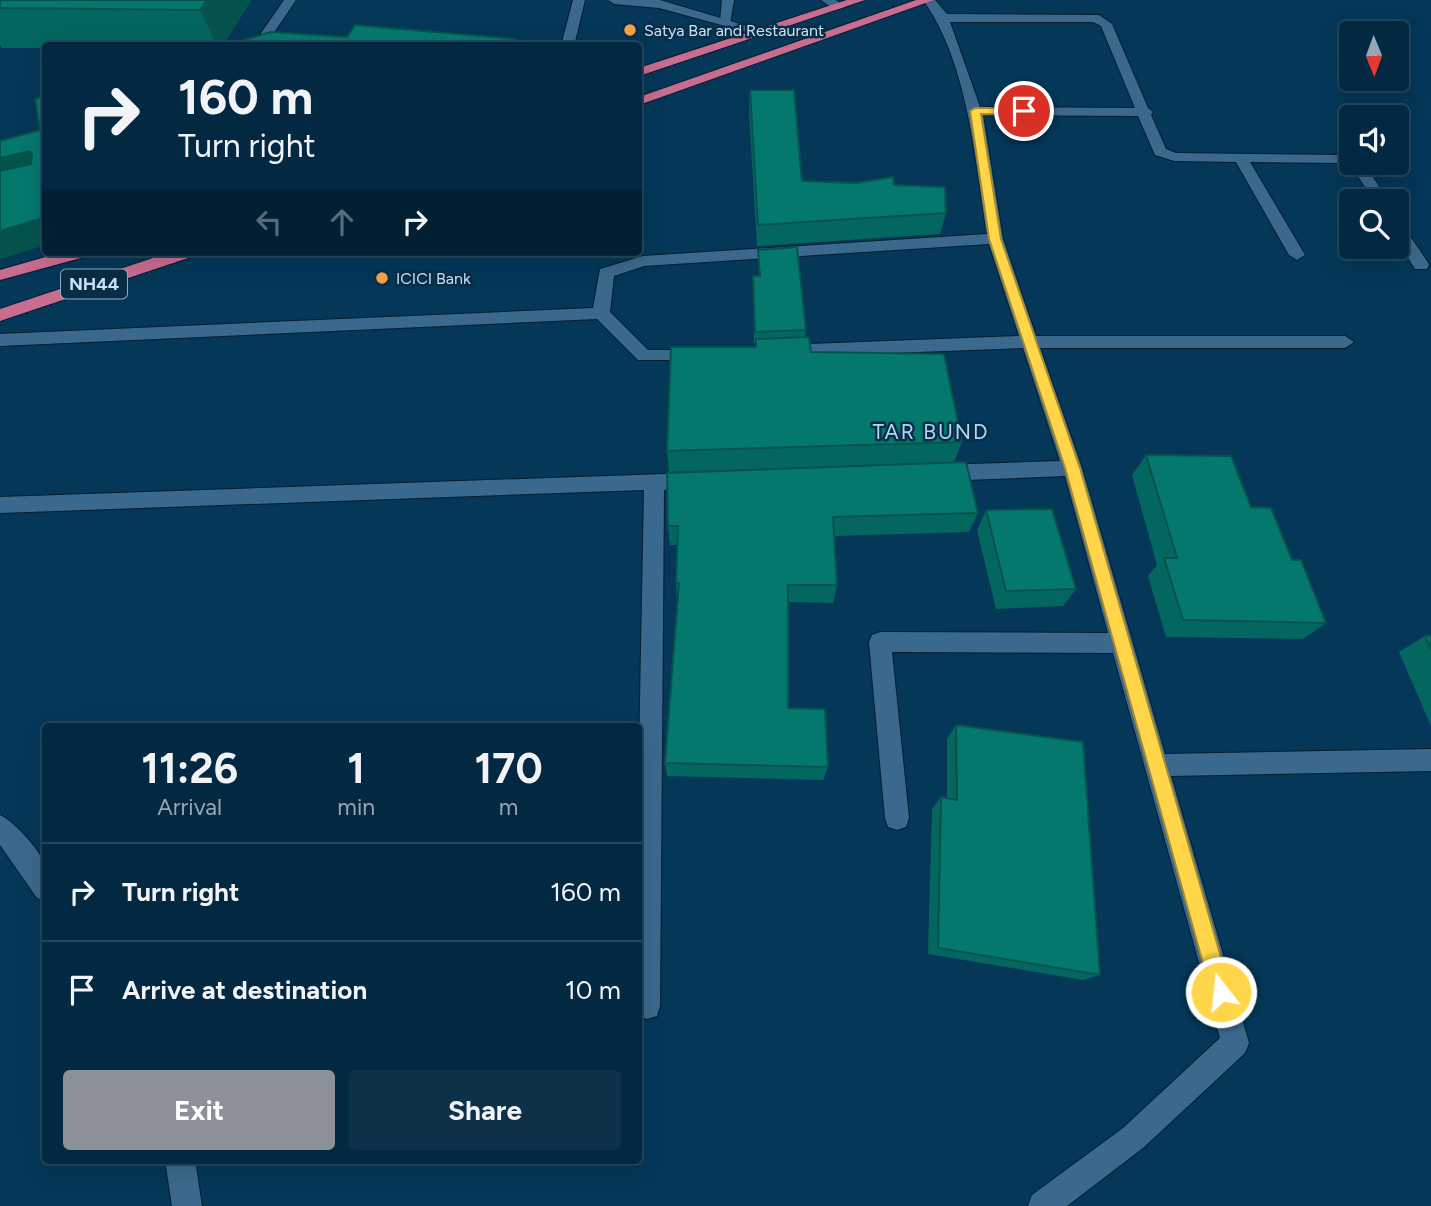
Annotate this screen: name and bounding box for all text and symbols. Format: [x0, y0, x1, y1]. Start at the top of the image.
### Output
place label: Satya Bar and Restaurant [644, 21, 824, 40]
north arrow [1339, 21, 1409, 91]
map controls [1339, 21, 1409, 259]
marker: Satya Bar and Restaurant [622, 22, 638, 38]
text: 160 m [178, 67, 313, 126]
icon: right [63, 70, 154, 161]
pin [994, 81, 1054, 141]
icon: arrive [1005, 92, 1043, 130]
button: sound [1339, 105, 1409, 175]
text: Turn right [178, 127, 316, 165]
button: search [1339, 189, 1409, 259]
icon: left [250, 203, 288, 241]
icon: ahead [323, 203, 361, 241]
icon: right [396, 203, 434, 241]
place label: ICICI Bank [396, 269, 471, 288]
road number: NH44 [61, 270, 127, 298]
marker: ICICI Bank [374, 270, 390, 286]
district label: TAR BUND [872, 419, 990, 444]
text: 11:26 [141, 743, 238, 794]
text: 1 [347, 743, 365, 794]
text: 170 [474, 743, 543, 794]
text: Arrival [157, 793, 222, 821]
text: min [337, 793, 375, 821]
text: m [499, 793, 518, 821]
icon: right [63, 873, 101, 911]
text: Turn right [122, 876, 239, 908]
text: 160 m [550, 876, 621, 908]
position arrow [1184, 955, 1258, 1029]
icon: arrive [63, 971, 101, 1009]
text: Arrive at destination [122, 974, 367, 1006]
text: 10 m [565, 974, 621, 1006]
button: Exit [63, 1070, 335, 1150]
button: Share [349, 1070, 621, 1150]

